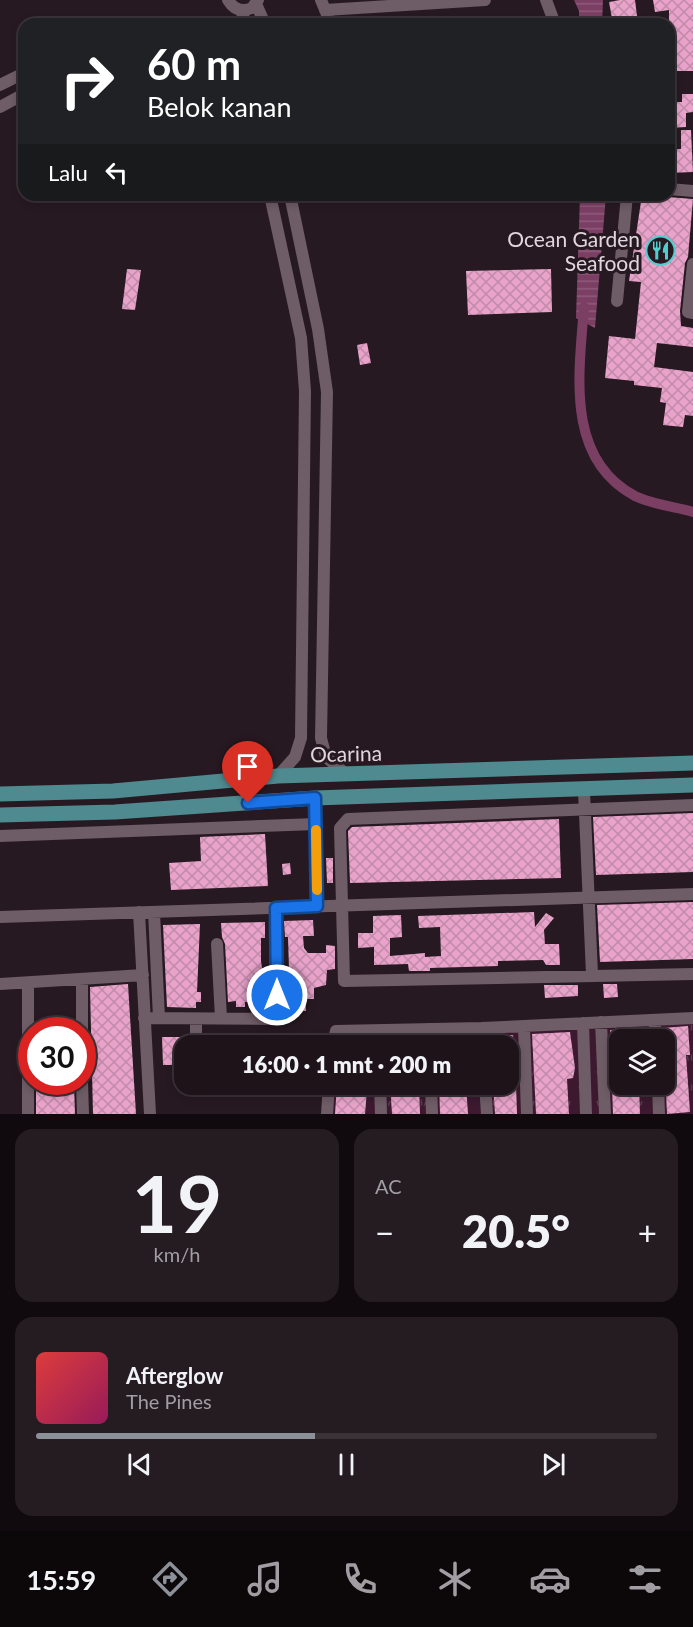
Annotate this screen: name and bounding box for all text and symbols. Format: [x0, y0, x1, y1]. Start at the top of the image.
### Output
text: 60 m [147, 39, 241, 89]
icon: right [48, 42, 126, 120]
text: Belok kanan [147, 90, 292, 123]
icon: left [100, 156, 133, 189]
text: Lalu [48, 159, 88, 186]
place label: Ocean Garden Seafood [507, 226, 640, 275]
restaurant icon: Ocean Garden Seafood [645, 234, 677, 266]
street label: Ocarina [310, 740, 382, 766]
pin [222, 741, 273, 803]
icon: arrive [231, 750, 264, 783]
position arrow [245, 963, 309, 1027]
speed limit sign: 30 [18, 1017, 96, 1095]
map controls [609, 1029, 675, 1095]
button: layers [609, 1029, 675, 1095]
text: 16:00 · 1 mnt · 200 m [242, 1051, 451, 1078]
text: 19 [132, 1156, 222, 1250]
text: AC [375, 1174, 402, 1198]
text: 20.5° [462, 1204, 570, 1258]
text: − [375, 1212, 394, 1252]
text: + [638, 1212, 657, 1252]
text: km/h [154, 1242, 200, 1266]
text: Afterglow [126, 1362, 223, 1389]
text: The Pines [126, 1389, 212, 1413]
icon: previous [123, 1448, 156, 1481]
icon: pause [330, 1448, 363, 1481]
icon: next [537, 1448, 570, 1481]
icon: directions [149, 1558, 191, 1600]
icon: music [244, 1558, 286, 1600]
icon: phone [339, 1558, 381, 1600]
icon: climate [434, 1558, 476, 1600]
icon: car [529, 1558, 571, 1600]
icon: filters [624, 1558, 666, 1600]
text: 15:59 [27, 1563, 96, 1596]

